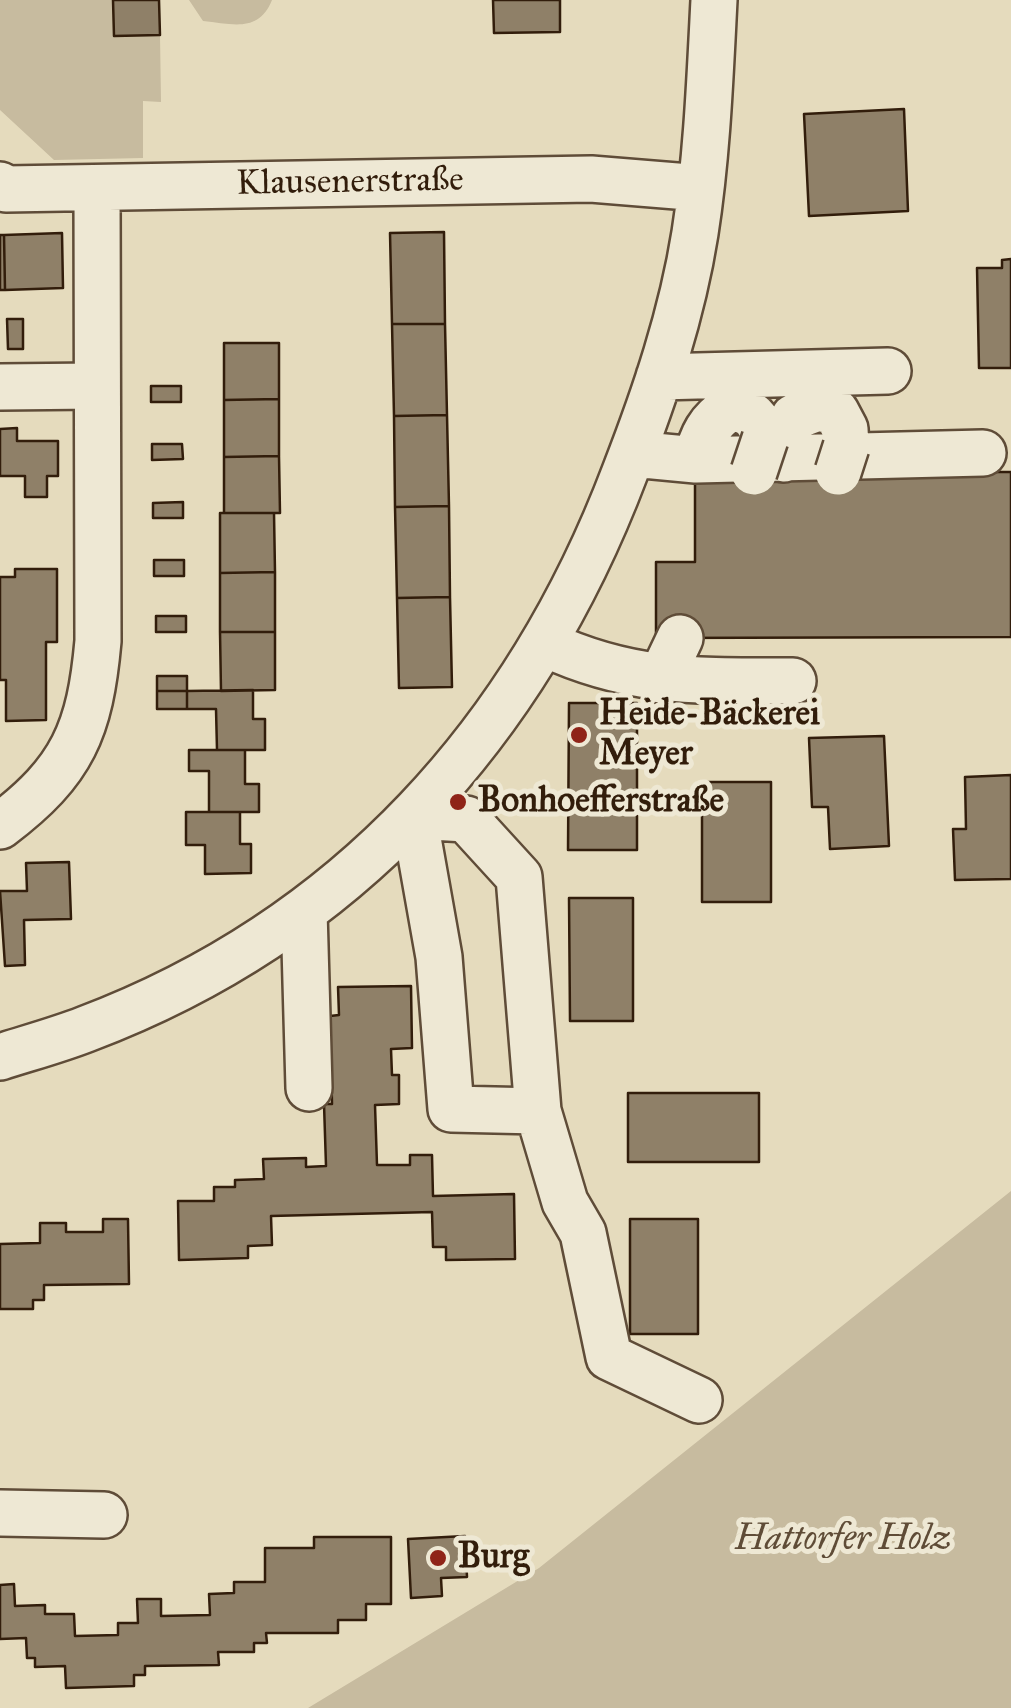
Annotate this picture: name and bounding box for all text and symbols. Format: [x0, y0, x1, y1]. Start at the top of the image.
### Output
street label: Klausenerstraße [236, 160, 464, 206]
place label: Heide-Bäckerei Meyer [599, 694, 820, 776]
marker: Heide-Bäckerei Meyer [568, 724, 590, 746]
place label: Bonhoefferstraße [478, 781, 724, 823]
marker: Bonhoefferstraße [447, 791, 469, 813]
park label: Hattorfer Holz [735, 1519, 951, 1561]
place label: Burg [458, 1537, 529, 1579]
marker: Burg [427, 1547, 449, 1569]

